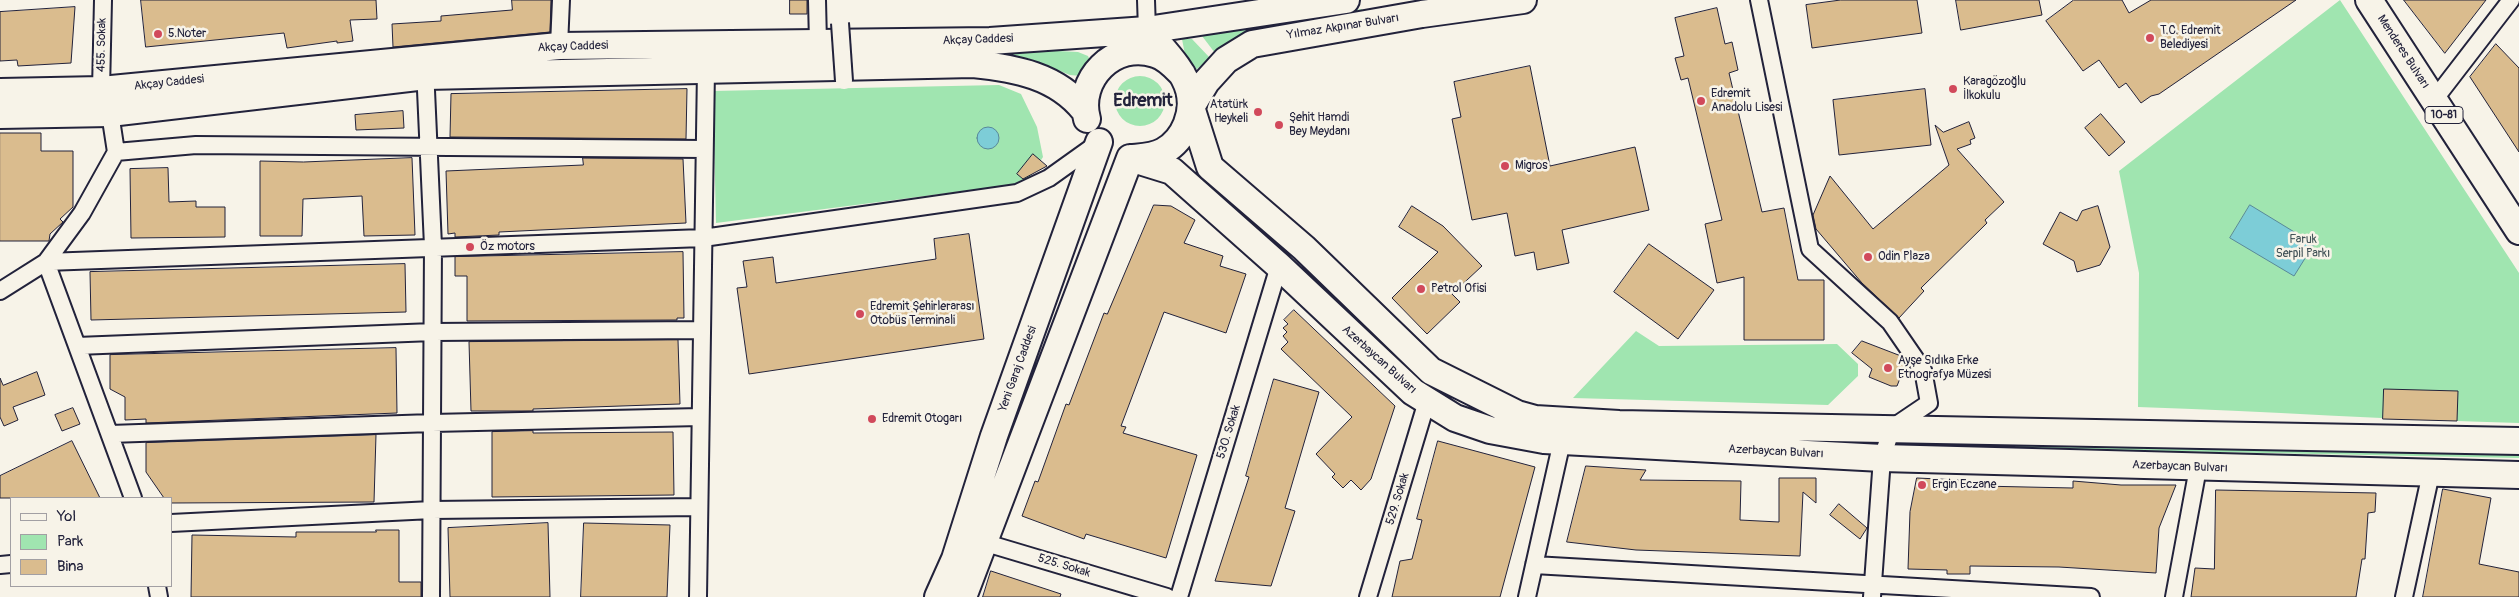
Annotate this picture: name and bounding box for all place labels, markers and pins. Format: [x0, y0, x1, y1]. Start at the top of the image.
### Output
place label: T.C. Edremit Belediyesi [2160, 24, 2221, 52]
place label: 5.Noter [168, 27, 206, 41]
marker: 5.Noter [152, 28, 164, 40]
marker: T.C. Edremit Belediyesi [2144, 32, 2156, 44]
place label: Karagözoğlu İlkokulu [1963, 75, 2026, 103]
marker: Karagözoğlu İlkokulu [1947, 83, 1959, 95]
place label: Edremit Anadolu Lisesi [1711, 87, 1782, 115]
marker: Edremit Anadolu Lisesi [1695, 95, 1707, 107]
place label: Atatürk Heykeli [1210, 98, 1248, 126]
marker: Atatürk Heykeli [1252, 106, 1264, 118]
place label: Şehit Hamdi Bey Meydanı [1289, 111, 1350, 139]
marker: Şehit Hamdi Bey Meydanı [1273, 119, 1285, 131]
place label: Migros [1515, 159, 1548, 173]
marker: Migros [1499, 160, 1511, 172]
place label: Öz motors [480, 240, 535, 254]
marker: Öz motors [464, 241, 476, 253]
place label: Odin Plaza [1878, 250, 1930, 264]
marker: Odin Plaza [1862, 251, 1874, 263]
place label: Petrol Ofisi [1431, 282, 1486, 296]
marker: Petrol Ofisi [1415, 283, 1427, 295]
place label: Edremit Şehirlerarası Otobüs Terminali [870, 300, 974, 328]
marker: Edremit Şehirlerarası Otobüs Terminali [854, 308, 866, 320]
place label: Ayşe Sıdıka Erke Etnografya Müzesi [1898, 354, 1991, 382]
marker: Ayşe Sıdıka Erke Etnografya Müzesi [1882, 362, 1894, 374]
place label: Edremit Otogarı [882, 412, 962, 426]
marker: Edremit Otogarı [866, 413, 878, 425]
place label: Ergin Eczane [1932, 478, 1996, 492]
marker: Ergin Eczane [1916, 479, 1928, 491]

